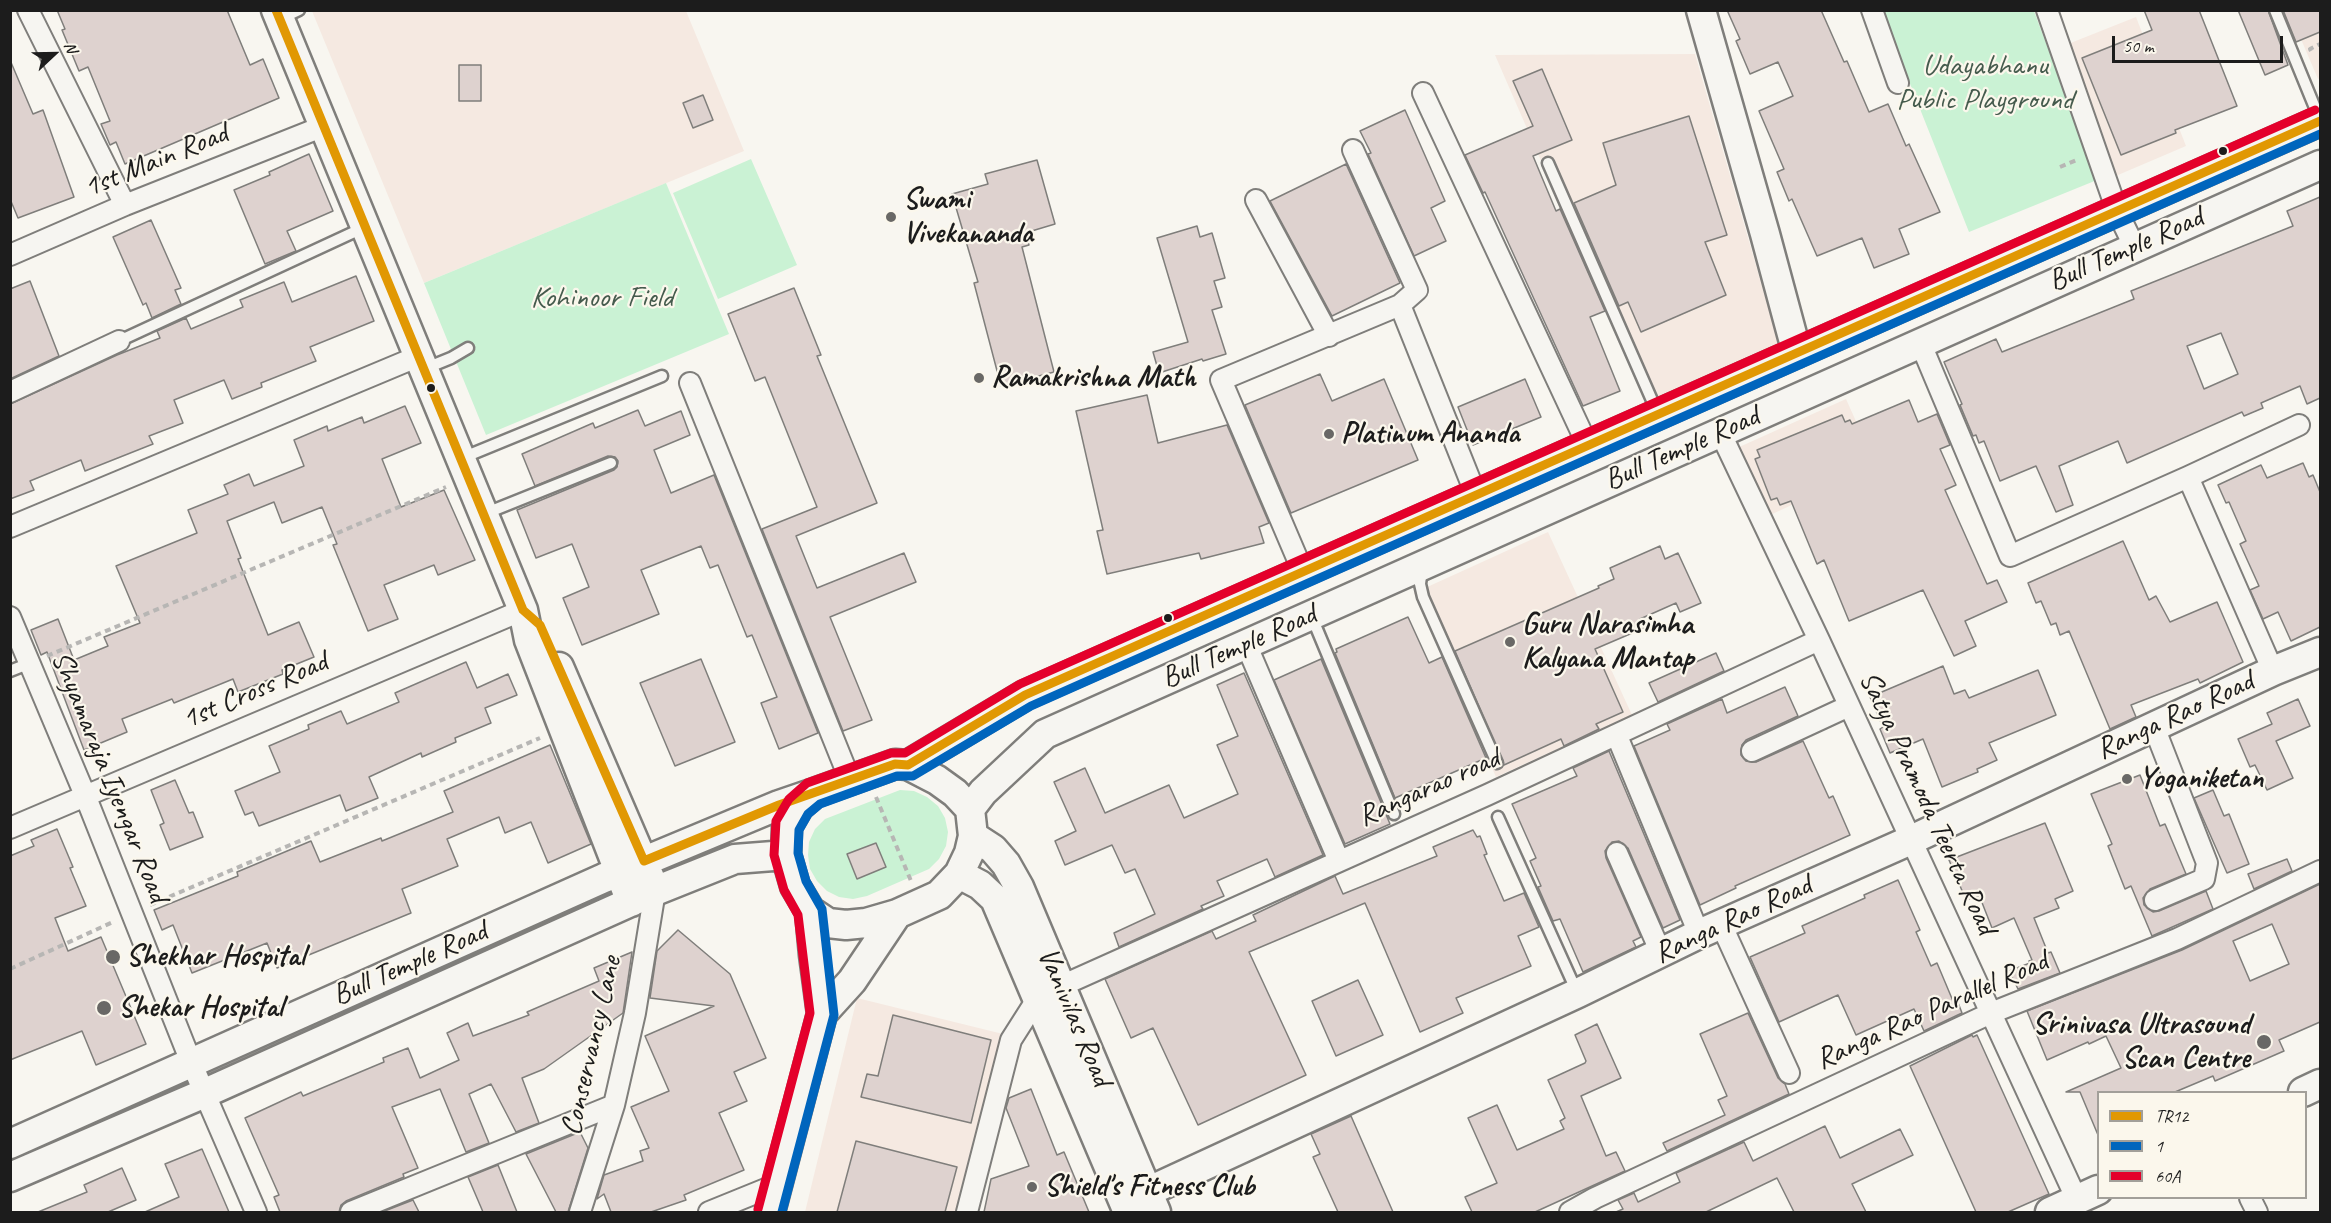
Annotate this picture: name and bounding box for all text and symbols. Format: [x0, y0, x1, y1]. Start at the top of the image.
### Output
north arrow [24, 24, 84, 84]
scale bar [2115, 24, 2286, 62]
text: 50 m [2123, 35, 2154, 57]
text: N [60, 39, 82, 56]
park label: Udayabhanu Public Playground [1896, 48, 2074, 118]
street label: 1st Main Road [79, 116, 233, 206]
unlabelled marker [2217, 145, 2229, 157]
place label: Swami Vivekananda [903, 182, 1033, 252]
street label: Bull Temple Road [2043, 200, 2209, 300]
marker: Swami Vivekananda [884, 210, 898, 224]
park label: Kohinoor Field [531, 280, 673, 316]
place label: Ramakrishna Math [991, 360, 1196, 396]
marker: Ramakrishna Math [972, 371, 986, 385]
unlabelled marker [425, 382, 437, 394]
street label: Bull Temple Road [1599, 399, 1765, 499]
place label: Platinum Ananda [1341, 416, 1519, 452]
marker: Platinum Ananda [1322, 427, 1336, 441]
street label: Bull Temple Road [1156, 597, 1322, 697]
place label: Guru Narasimha Kalyana Mantap [1522, 607, 1693, 678]
unlabelled marker [1162, 612, 1174, 624]
marker: Guru Narasimha Kalyana Mantap [1503, 635, 1517, 649]
street label: 1st Cross Road [177, 644, 333, 738]
street label: Shyamaraja Iyengar Road [42, 646, 176, 908]
street label: Ranga Rao Road [2091, 664, 2259, 768]
street label: Satya Pramoda Teerta Road [1850, 666, 2004, 940]
street label: Rangarao road [1353, 741, 1505, 835]
place label: Yoganiketan [2139, 761, 2263, 797]
marker: Yoganiketan [2120, 772, 2134, 786]
street label: Ranga Rao Road [1649, 868, 1817, 972]
street label: Bull Temple Road [327, 914, 493, 1014]
place label: Shekhar Hospital [126, 939, 305, 975]
street label: Vanivilas Road [1029, 942, 1119, 1092]
street label: Ranga Rao Parallel Road [1810, 944, 2054, 1078]
marker: Shekhar Hospital [104, 948, 122, 966]
street label: Conservancy Lane [554, 953, 630, 1139]
place label: Shekar Hospital [118, 990, 283, 1026]
marker: Shekar Hospital [95, 999, 113, 1017]
place label: Srinivasa Ultrasound Scan Centre [2032, 1007, 2250, 1078]
marker: Srinivasa Ultrasound Scan Centre [2255, 1033, 2273, 1051]
legend [2097, 1091, 2307, 1199]
text: TR12 [2155, 1105, 2188, 1127]
text: 1 [2155, 1135, 2163, 1157]
text: 60A [2155, 1165, 2180, 1187]
place label: Shield's Fitness Club [1044, 1169, 1255, 1205]
marker: Shield's Fitness Club [1025, 1180, 1039, 1194]

